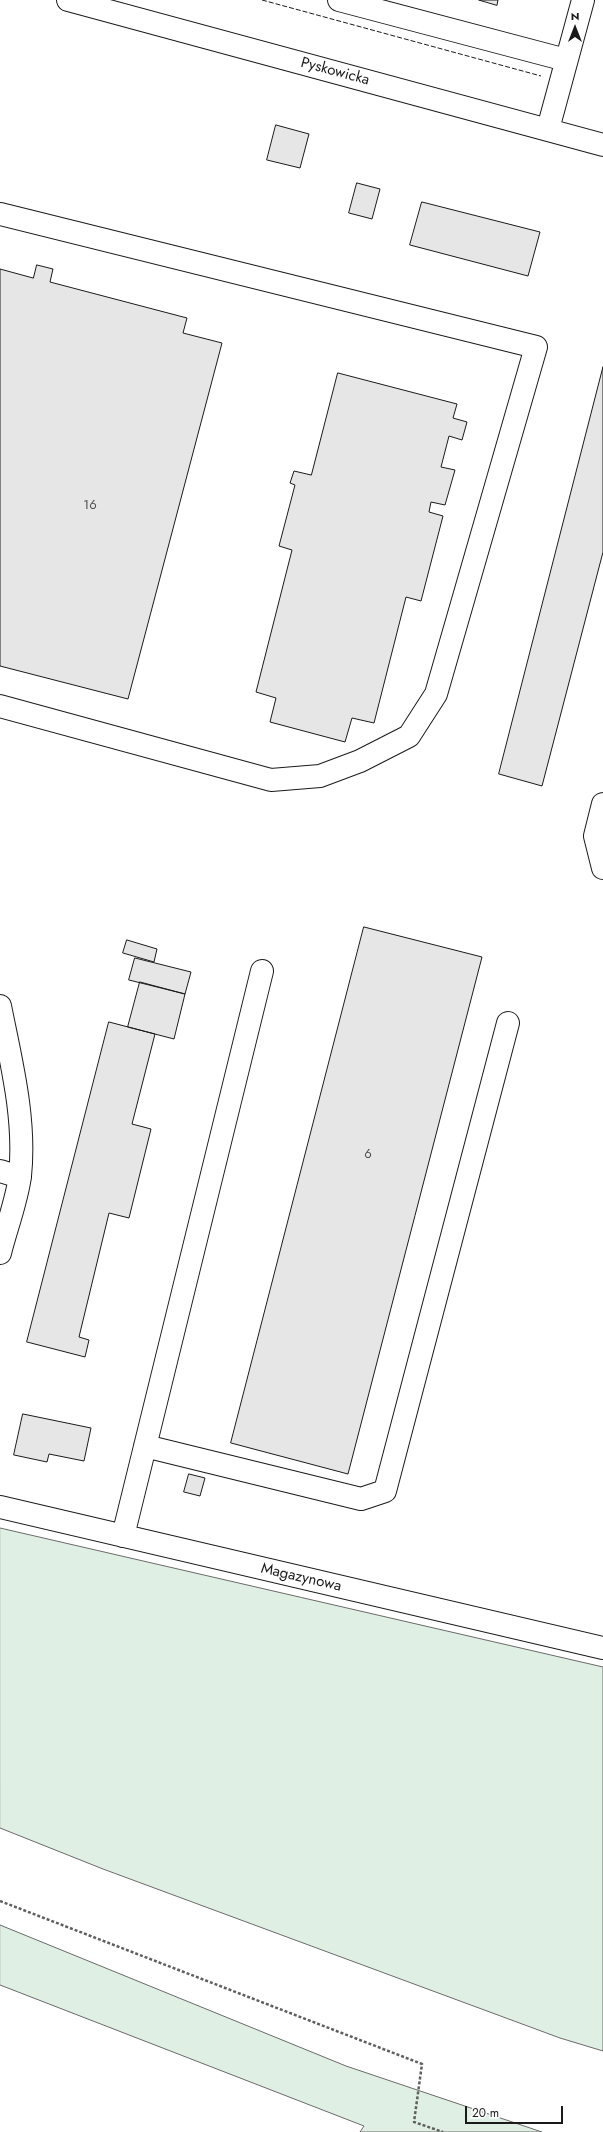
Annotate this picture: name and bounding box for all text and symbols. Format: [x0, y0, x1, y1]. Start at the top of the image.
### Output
north arrow [555, 8, 595, 48]
text: N [571, 8, 579, 24]
street label: Pyskowicka [299, 54, 371, 90]
house number: 16 [83, 498, 97, 514]
house number: 6 [364, 1147, 372, 1163]
street label: Magazynowa [259, 1560, 343, 1596]
scale bar [467, 2098, 565, 2124]
text: 20 m [472, 2104, 499, 2122]

